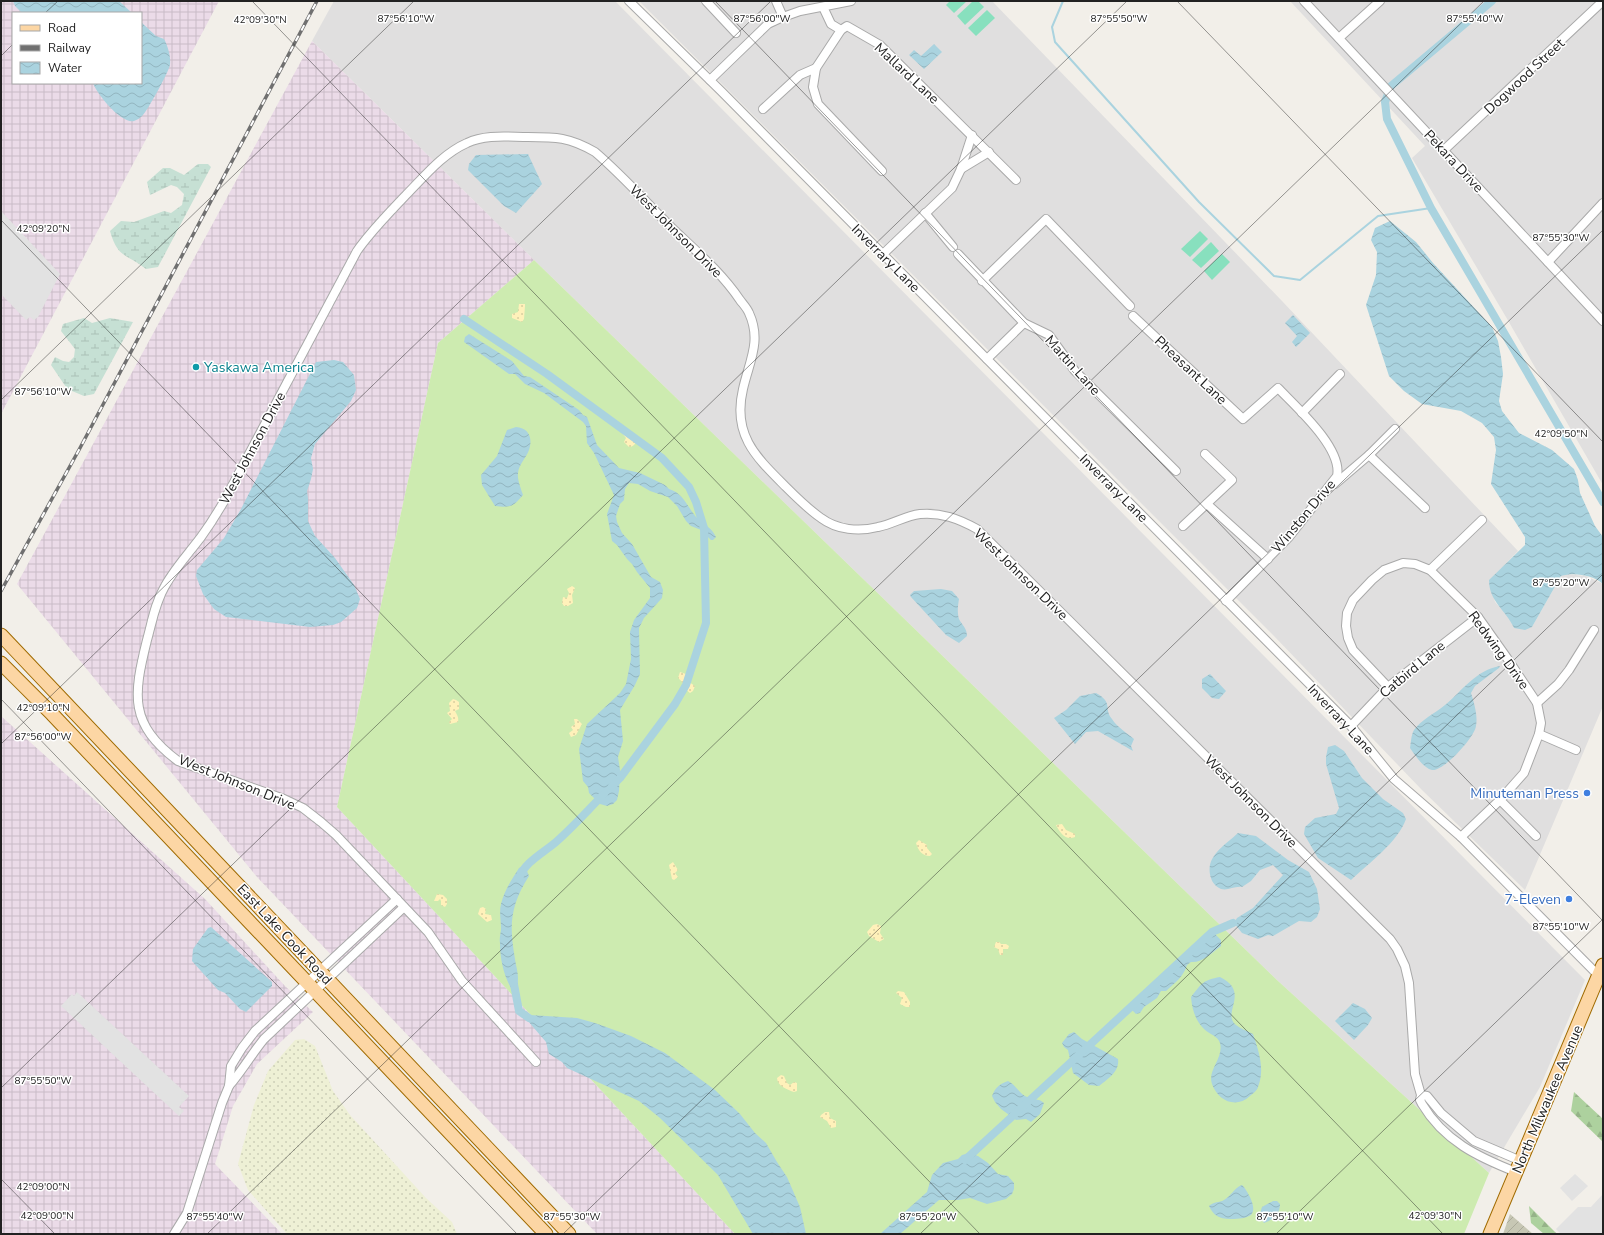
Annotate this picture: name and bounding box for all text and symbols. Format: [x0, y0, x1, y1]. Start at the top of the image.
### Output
legend [12, 12, 142, 84]
text: 87°56'10"W [378, 12, 434, 26]
text: 87°56'00"W [734, 12, 790, 26]
text: 87°55'50"W [1091, 12, 1147, 26]
text: 87°55'40"W [1447, 12, 1503, 26]
text: 42°09'30"N [233, 13, 287, 27]
text: Road [48, 20, 76, 36]
street label: Dogwood Street [1480, 34, 1569, 119]
street label: Mallard Lane [870, 38, 943, 108]
text: Railway [48, 40, 92, 56]
text: Water [48, 60, 82, 76]
street label: Pekara Drive [1420, 126, 1488, 197]
street label: West Johnson Drive [625, 181, 726, 282]
street label: Inverrary Lane [847, 220, 924, 297]
text: 42°09'20"N [16, 222, 70, 236]
text: 87°55'30"W [1533, 231, 1589, 245]
street label: Martin Lane [1041, 331, 1105, 400]
street label: Pheasant Lane [1150, 332, 1231, 409]
place label: Yaskawa America [203, 358, 314, 377]
marker: Yaskawa America [191, 362, 201, 372]
text: 87°56'10"W [15, 385, 71, 399]
street label: West Johnson Drive [215, 389, 290, 508]
text: 42°09'50"N [1534, 427, 1588, 441]
street label: Inverrary Lane [1075, 450, 1152, 527]
street label: Winston Drive [1267, 475, 1340, 557]
street label: West Johnson Drive [969, 524, 1072, 625]
text: 87°55'20"W [1533, 576, 1589, 590]
street label: Redwing Drive [1464, 607, 1534, 693]
street label: Catbird Lane [1376, 636, 1449, 702]
street label: Inverrary Lane [1303, 680, 1378, 759]
text: 42°09'10"N [16, 701, 70, 715]
text: 87°56'00"W [15, 730, 71, 744]
street label: West Johnson Drive [175, 750, 298, 815]
street label: West Johnson Drive [1200, 751, 1301, 852]
place label: Minuteman Press [1470, 784, 1579, 803]
marker: Minuteman Press [1582, 788, 1592, 798]
street label: East Lake Cook Road [233, 880, 336, 989]
place label: 7-Eleven [1505, 890, 1561, 909]
marker: 7-Eleven [1564, 894, 1574, 904]
text: 87°55'10"W [1533, 920, 1589, 934]
street label: North Milwaukee Avenue [1508, 1022, 1587, 1176]
text: 87°55'50"W [15, 1074, 71, 1088]
text: 42°09'00"N [16, 1180, 70, 1194]
text: 42°09'00"N [20, 1209, 74, 1223]
text: 42°09'30"N [1408, 1209, 1462, 1223]
text: 87°55'40"W [187, 1210, 243, 1224]
text: 87°55'30"W [544, 1210, 600, 1224]
text: 87°55'20"W [900, 1210, 956, 1224]
text: 87°55'10"W [1257, 1210, 1313, 1224]

